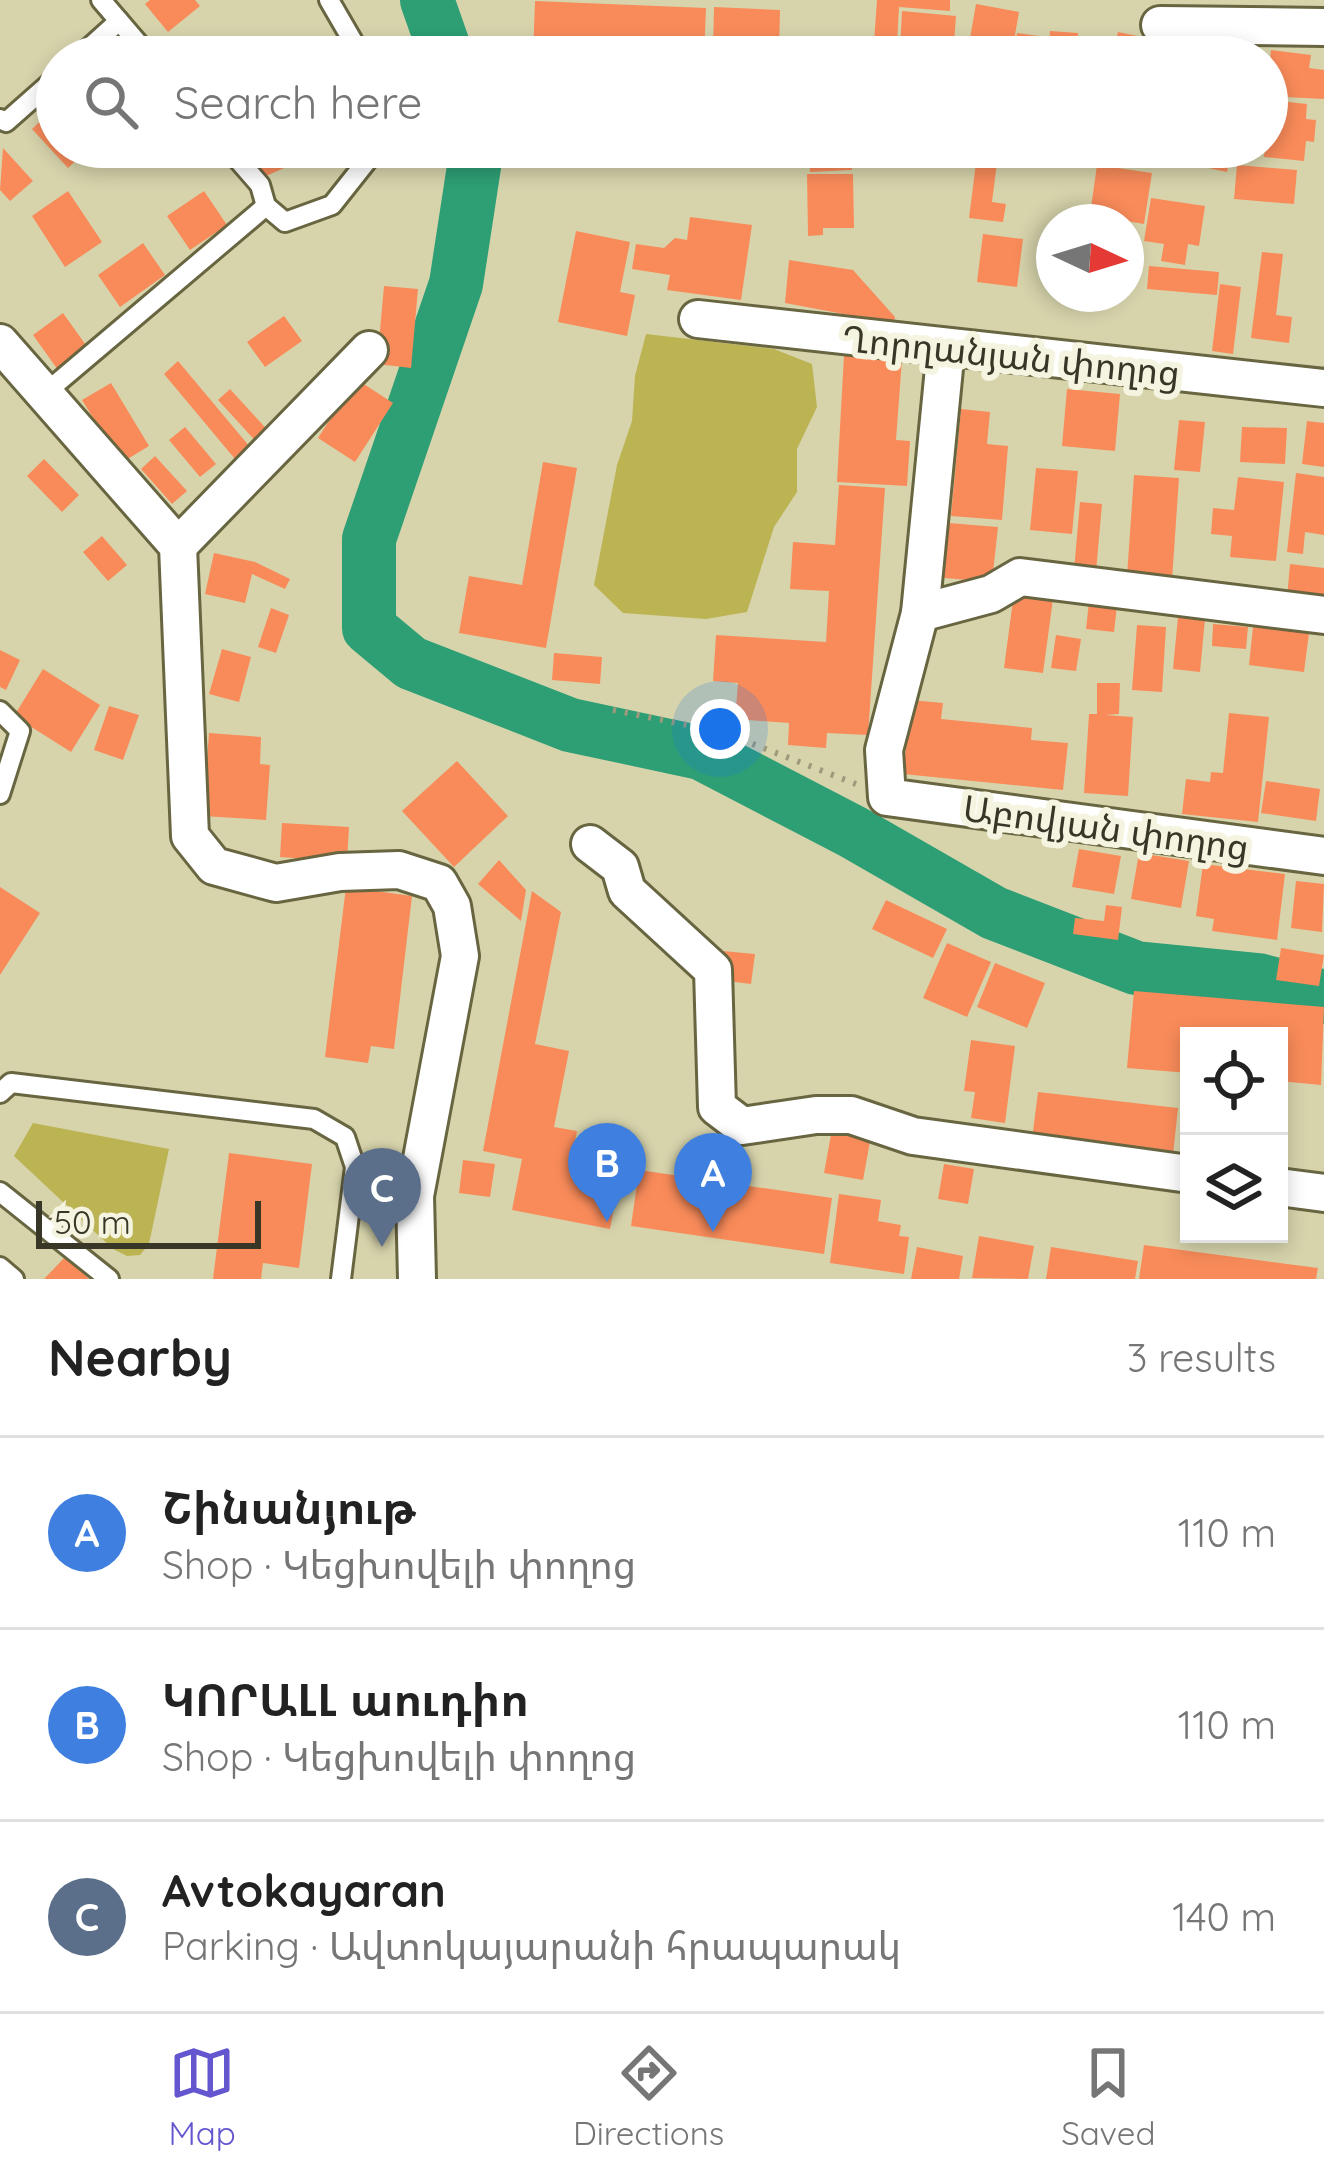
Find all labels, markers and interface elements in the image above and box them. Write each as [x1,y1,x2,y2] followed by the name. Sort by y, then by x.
[36,36,1288,168] search box
[78,69,144,135] icon: search
[174,74,422,130] text: Search here
[1036,204,1144,312] north arrow
[840,315,1182,395] street label: Ղորղանյան փողոց
[690,699,750,759] your location
[960,785,1252,869] street label: Աբովյան փողոց
[1180,1027,1288,1243] map controls
[1180,1027,1288,1135] button: locate
[568,1123,646,1222] pin: B
[674,1133,752,1232] pin: A
[1180,1135,1288,1243] button: layers
[343,1148,421,1247] pin: C
[36,1195,261,1248] scale bar
[54,1201,131,1242] text: 50 m
[48,1325,232,1389] text: Nearby
[1127,1333,1276,1382] text: 3 results
[162,1479,416,1535] text: Շինանյութ
[75,1508,99,1557] text: A
[1178,1508,1276,1557] text: 110 m
[162,1540,636,1589] text: Shop · Կեցխովելի փողոց
[162,1671,529,1727] text: ԿՈՐԱԼԼ աուդիո
[74,1700,100,1749] text: B
[1178,1700,1276,1749] text: 110 m
[162,1732,636,1781] text: Shop · Կեցխովելի փողոց
[162,1862,446,1918] text: Avtokayaran
[75,1892,99,1941] text: C
[1172,1892,1276,1941] text: 140 m
[162,1921,901,1970] text: Parking · Ավտոկայարանի հրապարակ
[169,2040,236,2153] tab: Map
[573,2040,724,2153] tab: Directions
[1061,2040,1155,2153] tab: Saved

